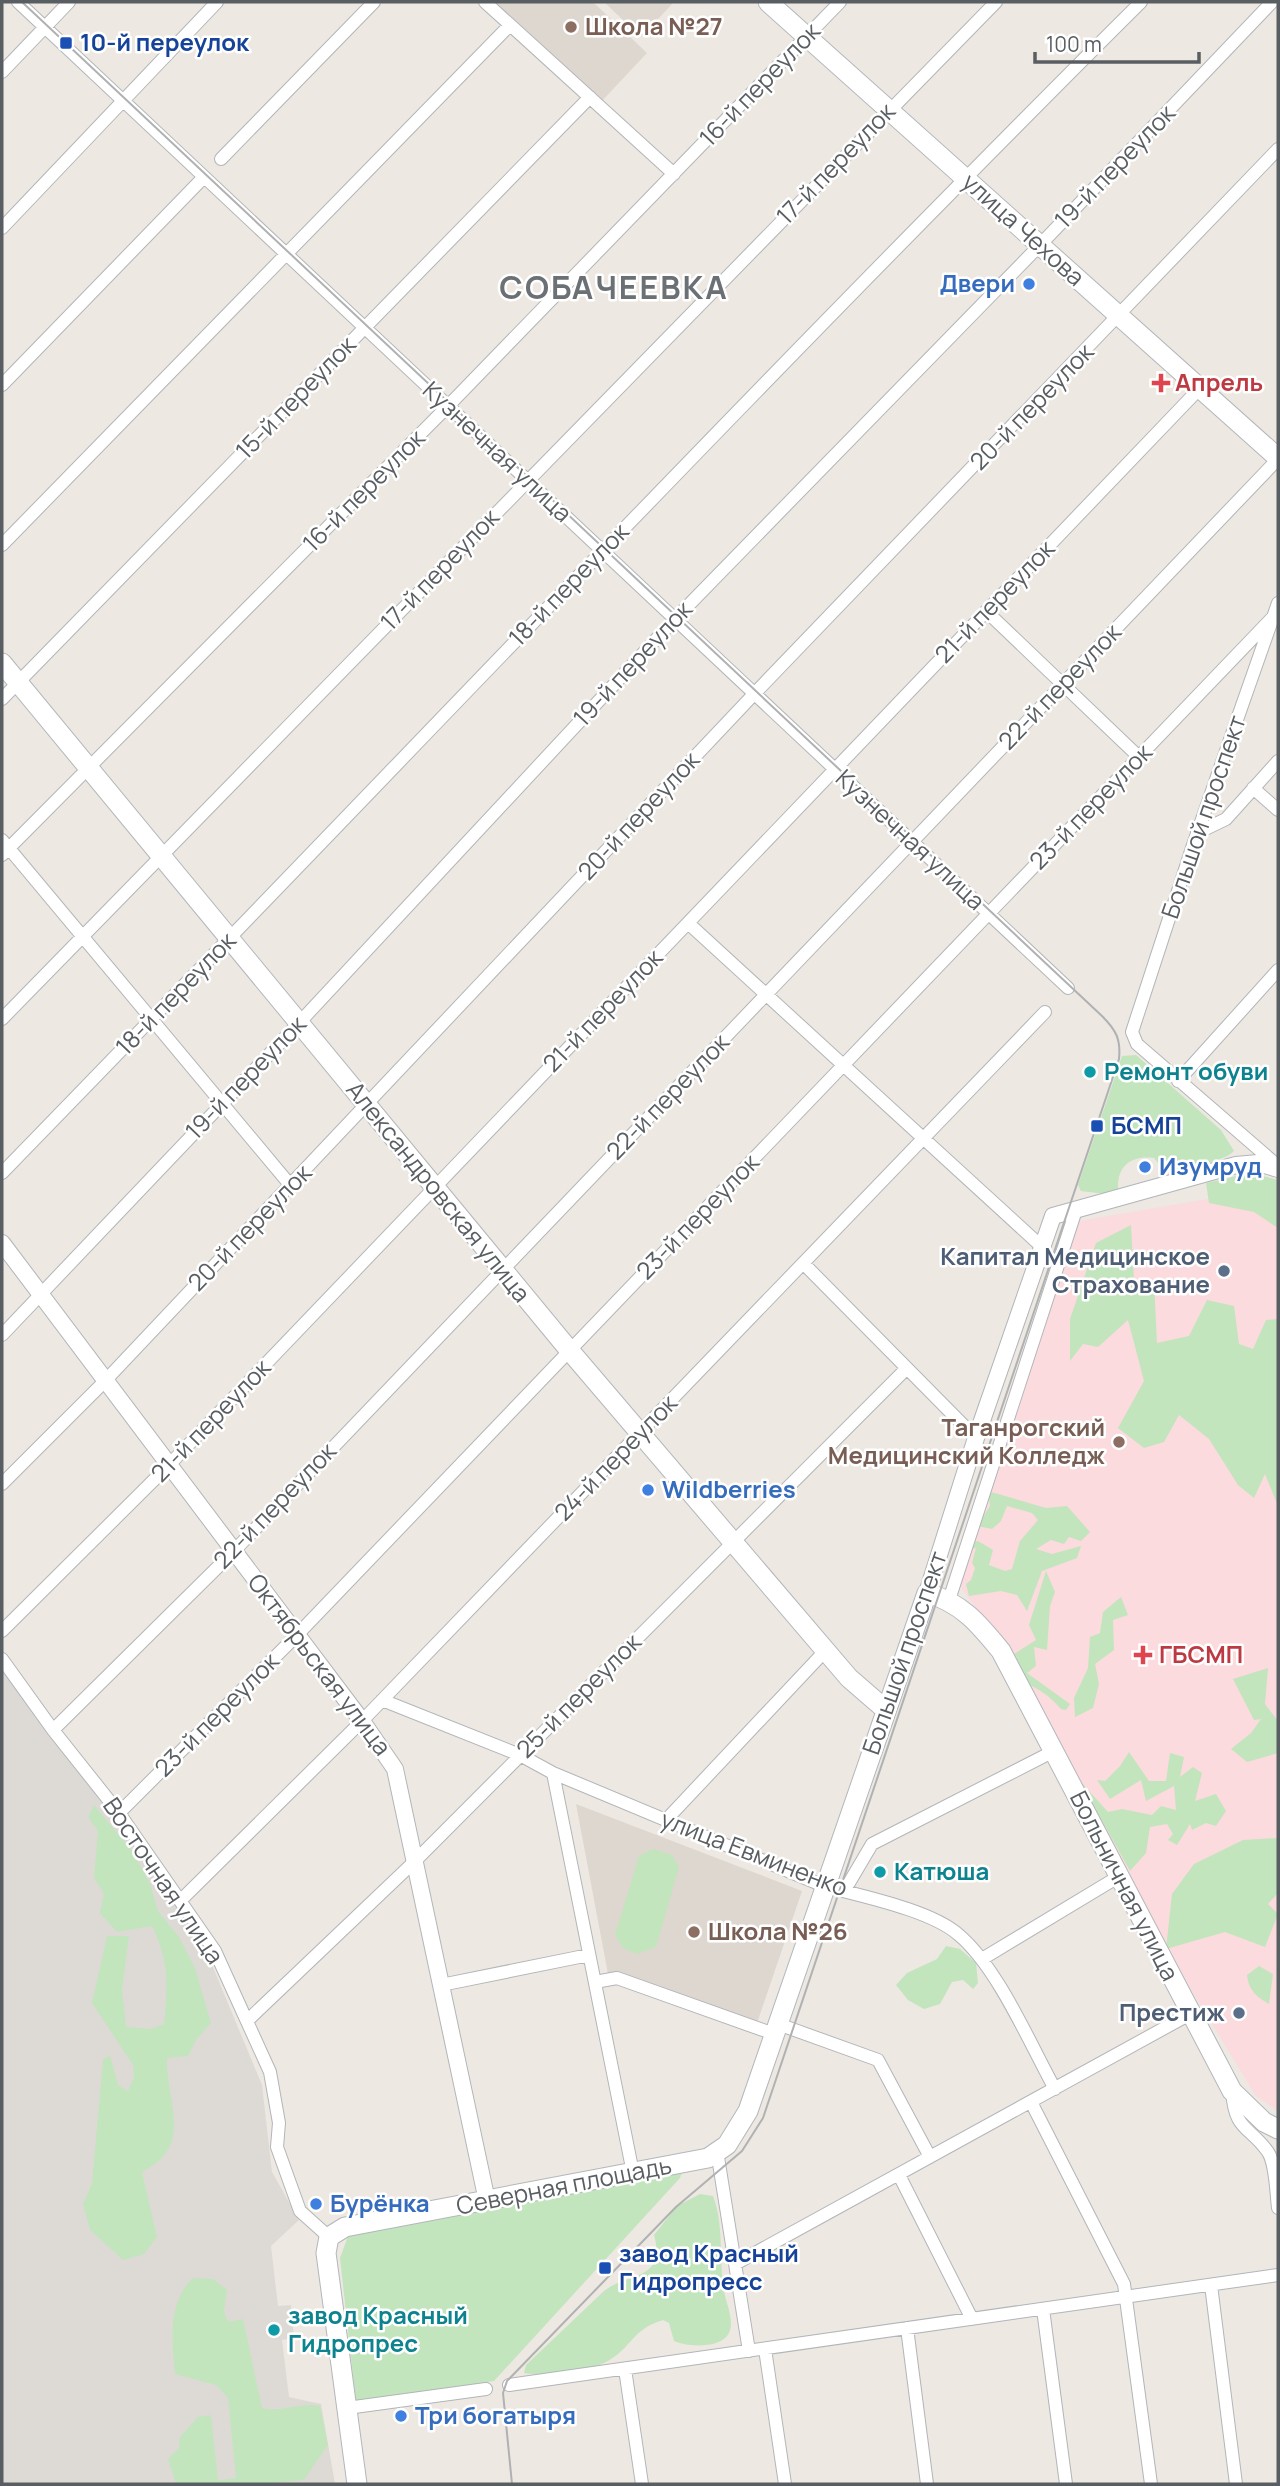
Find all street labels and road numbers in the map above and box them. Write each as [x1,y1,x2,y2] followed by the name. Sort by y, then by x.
[691,14,827,153] street label: 16-й переулок
[768,94,902,231] street label: 17-й переулок
[1046,96,1182,235] street label: 19-й переулок
[956,165,1092,293] street label: улица Чехова
[228,327,363,466] street label: 15-й переулок
[962,334,1101,477] street label: 20-й переулок
[416,373,580,529] street label: Кузнечная улица
[295,421,432,558] street label: 16-й переулок
[372,500,506,637] street label: 17-й переулок
[501,514,636,653] street label: 18-й переулок
[927,531,1062,670] street label: 21-й переулок
[565,592,699,733] street label: 19-й переулок
[990,615,1128,756] street label: 22-й переулок
[1152,710,1253,923] street label: Большой проспект
[1021,735,1159,876] street label: 23-й переулок
[570,743,707,886] street label: 20-й переулок
[829,761,993,917] street label: Кузнечная улица
[108,923,243,1062] street label: 18-й переулок
[535,940,670,1079] street label: 21-й переулок
[177,1007,313,1146] street label: 19-й переулок
[598,1025,736,1166] street label: 22-й переулок
[340,1074,539,1308] street label: Александровская улица
[628,1145,766,1286] street label: 23-й переулок
[180,1155,319,1298] street label: 20-й переулок
[143,1350,278,1489] street label: 21-й переулок
[546,1386,684,1527] street label: 24-й переулок
[205,1434,343,1575] street label: 22-й переулок
[853,1546,954,1759] street label: Большой проспект
[241,1566,399,1762] street label: Октябрьская улица
[508,1625,648,1765] street label: 25-й переулок
[147,1644,286,1783] street label: 23-й переулок
[1063,1785,1188,1986] street label: Больничная улица
[96,1790,232,1970] street label: Восточная улица
[656,1802,853,1903] street label: улица Евминенко
[453,2147,674,2222] street label: Северная площадь

